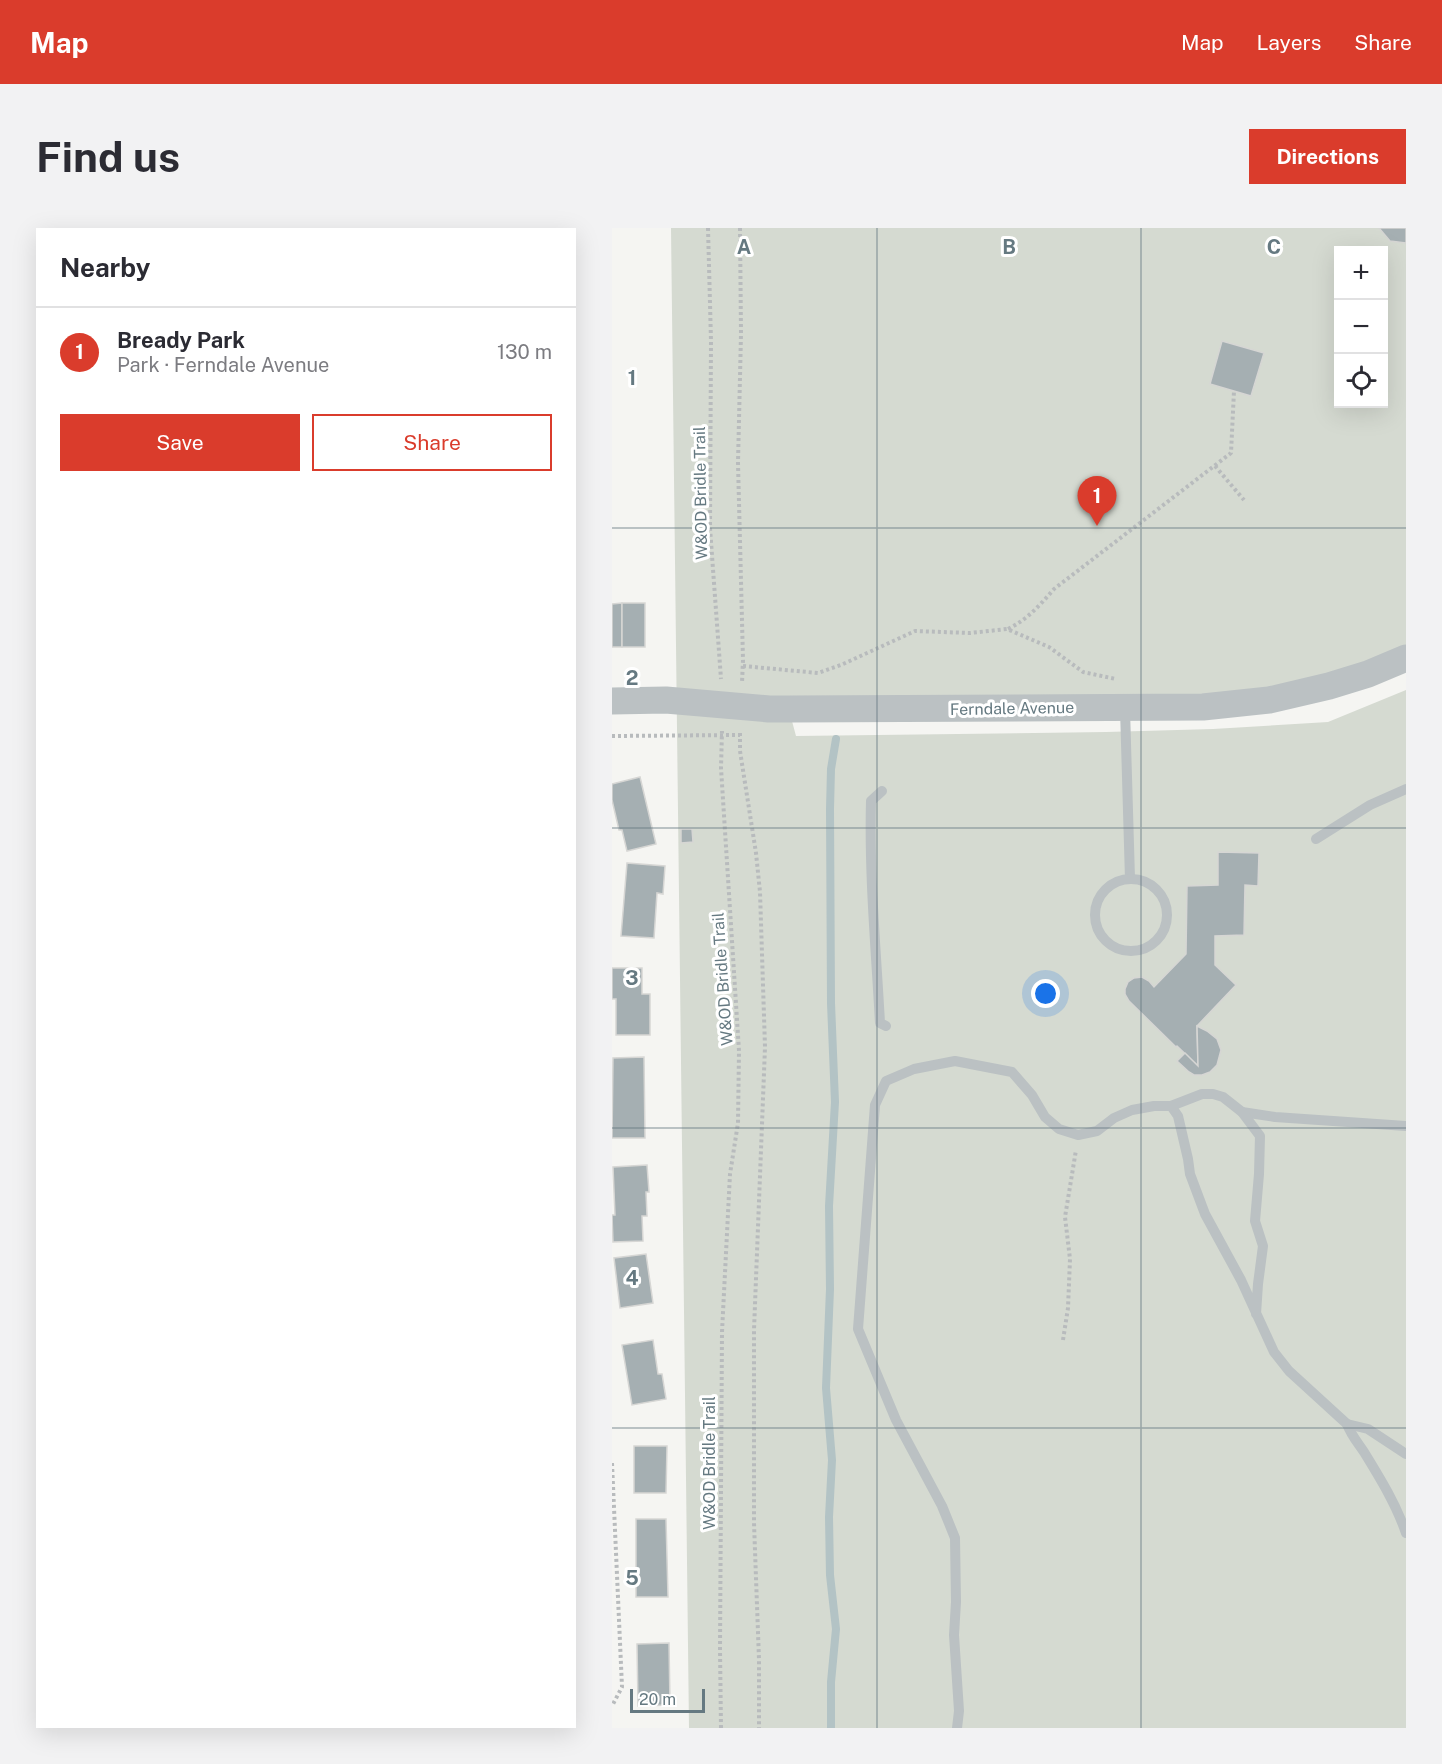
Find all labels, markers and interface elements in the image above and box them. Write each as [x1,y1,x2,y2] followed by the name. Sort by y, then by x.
[30,26,89,59] text: Map
[1181,30,1224,55] text: Map
[1257,30,1321,55] text: Layers
[1354,30,1412,55] text: Share
[1249,129,1406,184] button: Directions
[36,132,180,181] text: Find us
[737,235,751,259] text: A
[1002,235,1016,259] text: B
[1267,235,1281,259] text: C
[1334,246,1388,408] map controls
[1334,246,1388,300] button: +
[60,252,150,283] text: Nearby
[1334,300,1388,354] button: −
[117,327,245,353] text: Bready Park
[75,340,84,364] text: 1
[497,340,552,364] text: 130 m
[117,353,329,377] text: Park · Ferndale Avenue
[1334,354,1388,408] button: locate
[628,366,636,390] text: 1
[60,414,300,471] button: Save
[312,414,552,471] button: Share
[690,426,711,560] street label: W&OD Bridle Trail
[1078,476,1116,526] pin: 1
[626,666,638,690] text: 2
[950,698,1074,719] street label: Ferndale Avenue
[708,912,737,1046] street label: W&OD Bridle Trail
[625,966,639,990] text: 3
[1031,979,1060,1008] your location
[625,1266,639,1290] text: 4
[700,1396,719,1530] street label: W&OD Bridle Trail
[625,1566,639,1590] text: 5
[630,1686,705,1714] scale bar
[639,1690,676,1709] text: 20 m

